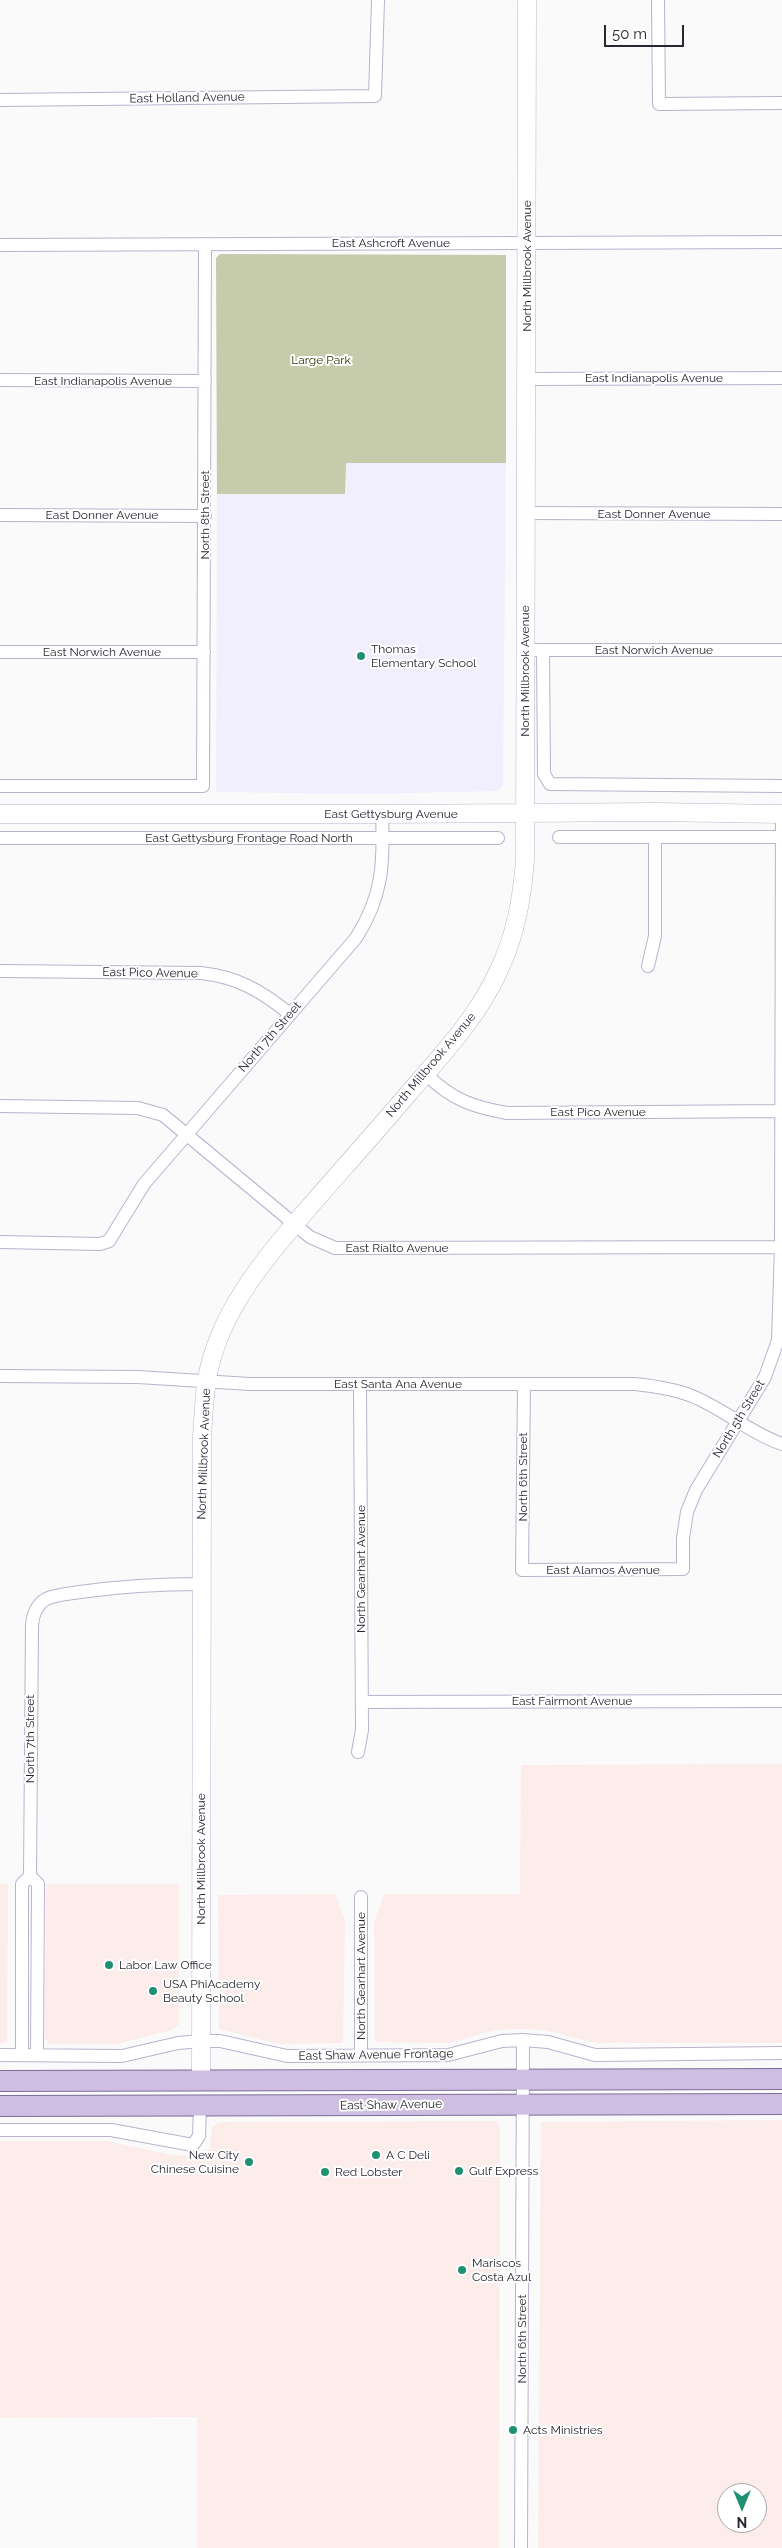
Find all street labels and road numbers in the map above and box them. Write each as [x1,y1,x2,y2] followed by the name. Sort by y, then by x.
[129,90,245,106] street label: East Holland Avenue
[520,200,534,332] street label: North Millbrook Avenue
[332,236,450,250] street label: East Ashcroft Avenue
[585,371,723,385] street label: East Indianapolis Avenue
[34,374,172,388] street label: East Indianapolis Avenue
[198,470,212,560] street label: North 8th Street
[598,507,710,521] street label: East Donner Avenue
[46,508,158,522] street label: East Donner Avenue
[518,605,532,737] street label: North Millbrook Avenue
[595,643,713,657] street label: East Norwich Avenue
[43,645,161,659] street label: East Norwich Avenue
[324,807,458,821] street label: East Gettysburg Avenue
[145,831,353,845] street label: East Gettysburg Frontage Road North
[102,965,198,981] street label: East Pico Avenue
[236,999,304,1075] street label: North 7th Street
[383,1010,479,1120] street label: North Millbrook Avenue
[550,1105,646,1119] street label: East Pico Avenue
[345,1241,449,1255] street label: East Rialto Avenue
[334,1377,462,1391] street label: East Santa Ana Avenue
[710,1377,768,1461] street label: North 5th Street
[195,1388,213,1520] street label: North Millbrook Avenue
[516,1432,530,1522] street label: North 6th Street
[354,1505,368,1633] street label: North Gearhart Avenue
[546,1563,660,1577] street label: East Alamos Avenue
[512,1694,632,1708] street label: East Fairmont Avenue
[23,1695,37,1783] street label: North 7th Street
[194,1793,208,1925] street label: North Millbrook Avenue
[354,1912,368,2040] street label: North Gearhart Avenue
[298,2046,454,2064] street label: East Shaw Avenue Frontage
[340,2097,442,2113] street label: East Shaw Avenue
[515,2294,529,2384] street label: North 6th Street

